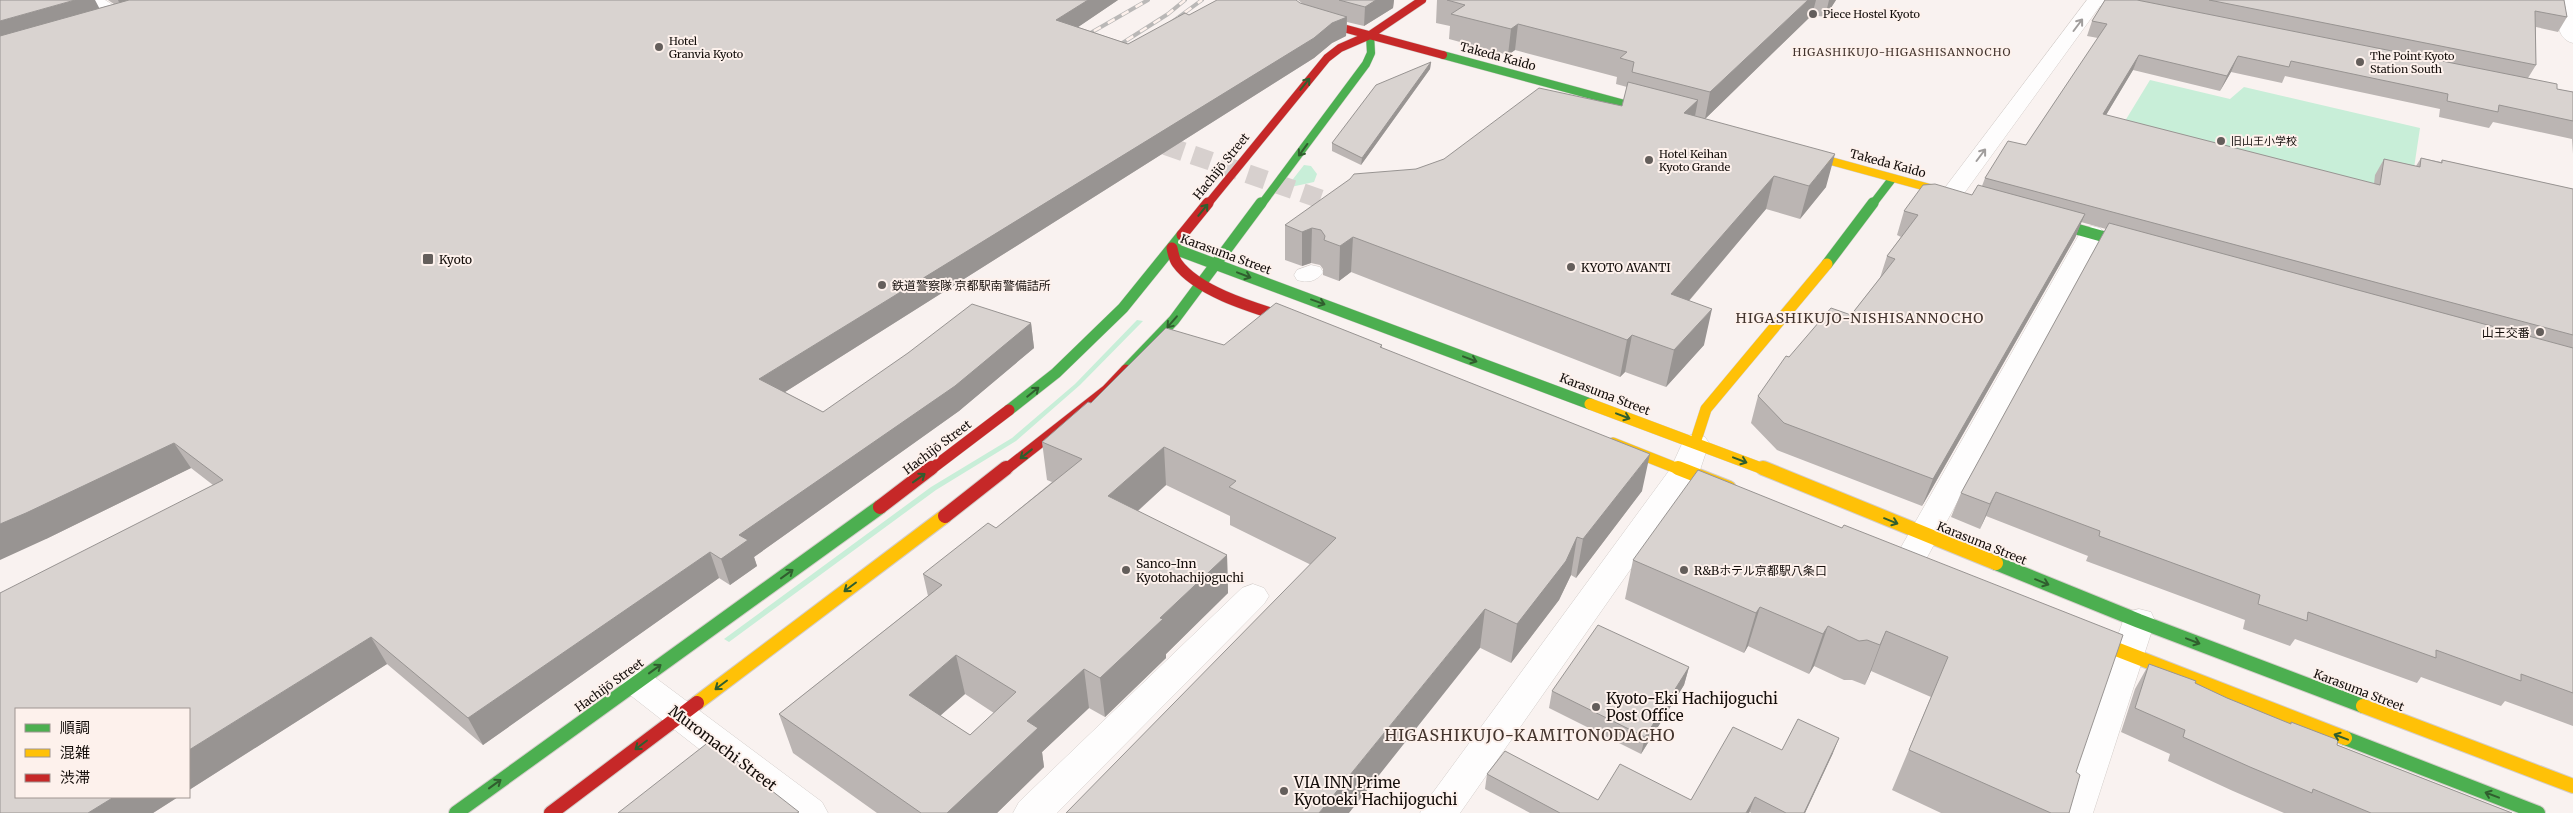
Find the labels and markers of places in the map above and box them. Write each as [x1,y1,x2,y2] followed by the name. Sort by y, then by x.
[1823,7,1921,21] place label: Piece Hostel Kyoto
[1807,8,1819,20] marker: Piece Hostel Kyoto
[669,34,744,61] place label: Hotel Granvia Kyoto
[653,41,665,53] marker: Hotel Granvia Kyoto
[2370,49,2455,76] place label: The Point Kyoto Station South
[2354,56,2366,68] marker: The Point Kyoto Station South
[2231,134,2297,148] place label: 旧山王小学校
[2215,135,2227,147] marker: 旧山王小学校
[1659,147,1730,174] place label: Hotel Keihan Kyoto Grande
[1643,154,1655,166] marker: Hotel Keihan Kyoto Grande
[421,252,435,266] marker: Kyoto
[439,252,472,267] place label: Kyoto
[1581,260,1671,275] place label: KYOTO AVANTI
[1565,261,1577,273] marker: KYOTO AVANTI
[892,278,1051,293] place label: 鉄道警察隊 京都駅南警備詰所
[876,279,888,291] marker: 鉄道警察隊 京都駅南警備詰所
[2482,325,2530,340] place label: 山王交番
[2534,326,2546,338] marker: 山王交番
[1136,556,1244,585] place label: Sanco-Inn Kyotohachijoguchi
[1694,563,1827,578] place label: R&Bホテル京都駅八条口
[1120,564,1132,576] marker: Sanco-Inn Kyotohachijoguchi
[1678,564,1690,576] marker: R&Bホテル京都駅八条口
[1606,689,1778,725] place label: Kyoto-Eki Hachijoguchi Post Office
[1590,701,1602,713] marker: Kyoto-Eki Hachijoguchi Post Office
[1293,773,1458,809] place label: VIA INN Prime Kyotoeki Hachijoguchi
[1278,785,1290,797] marker: VIA INN Prime Kyotoeki Hachijoguchi

